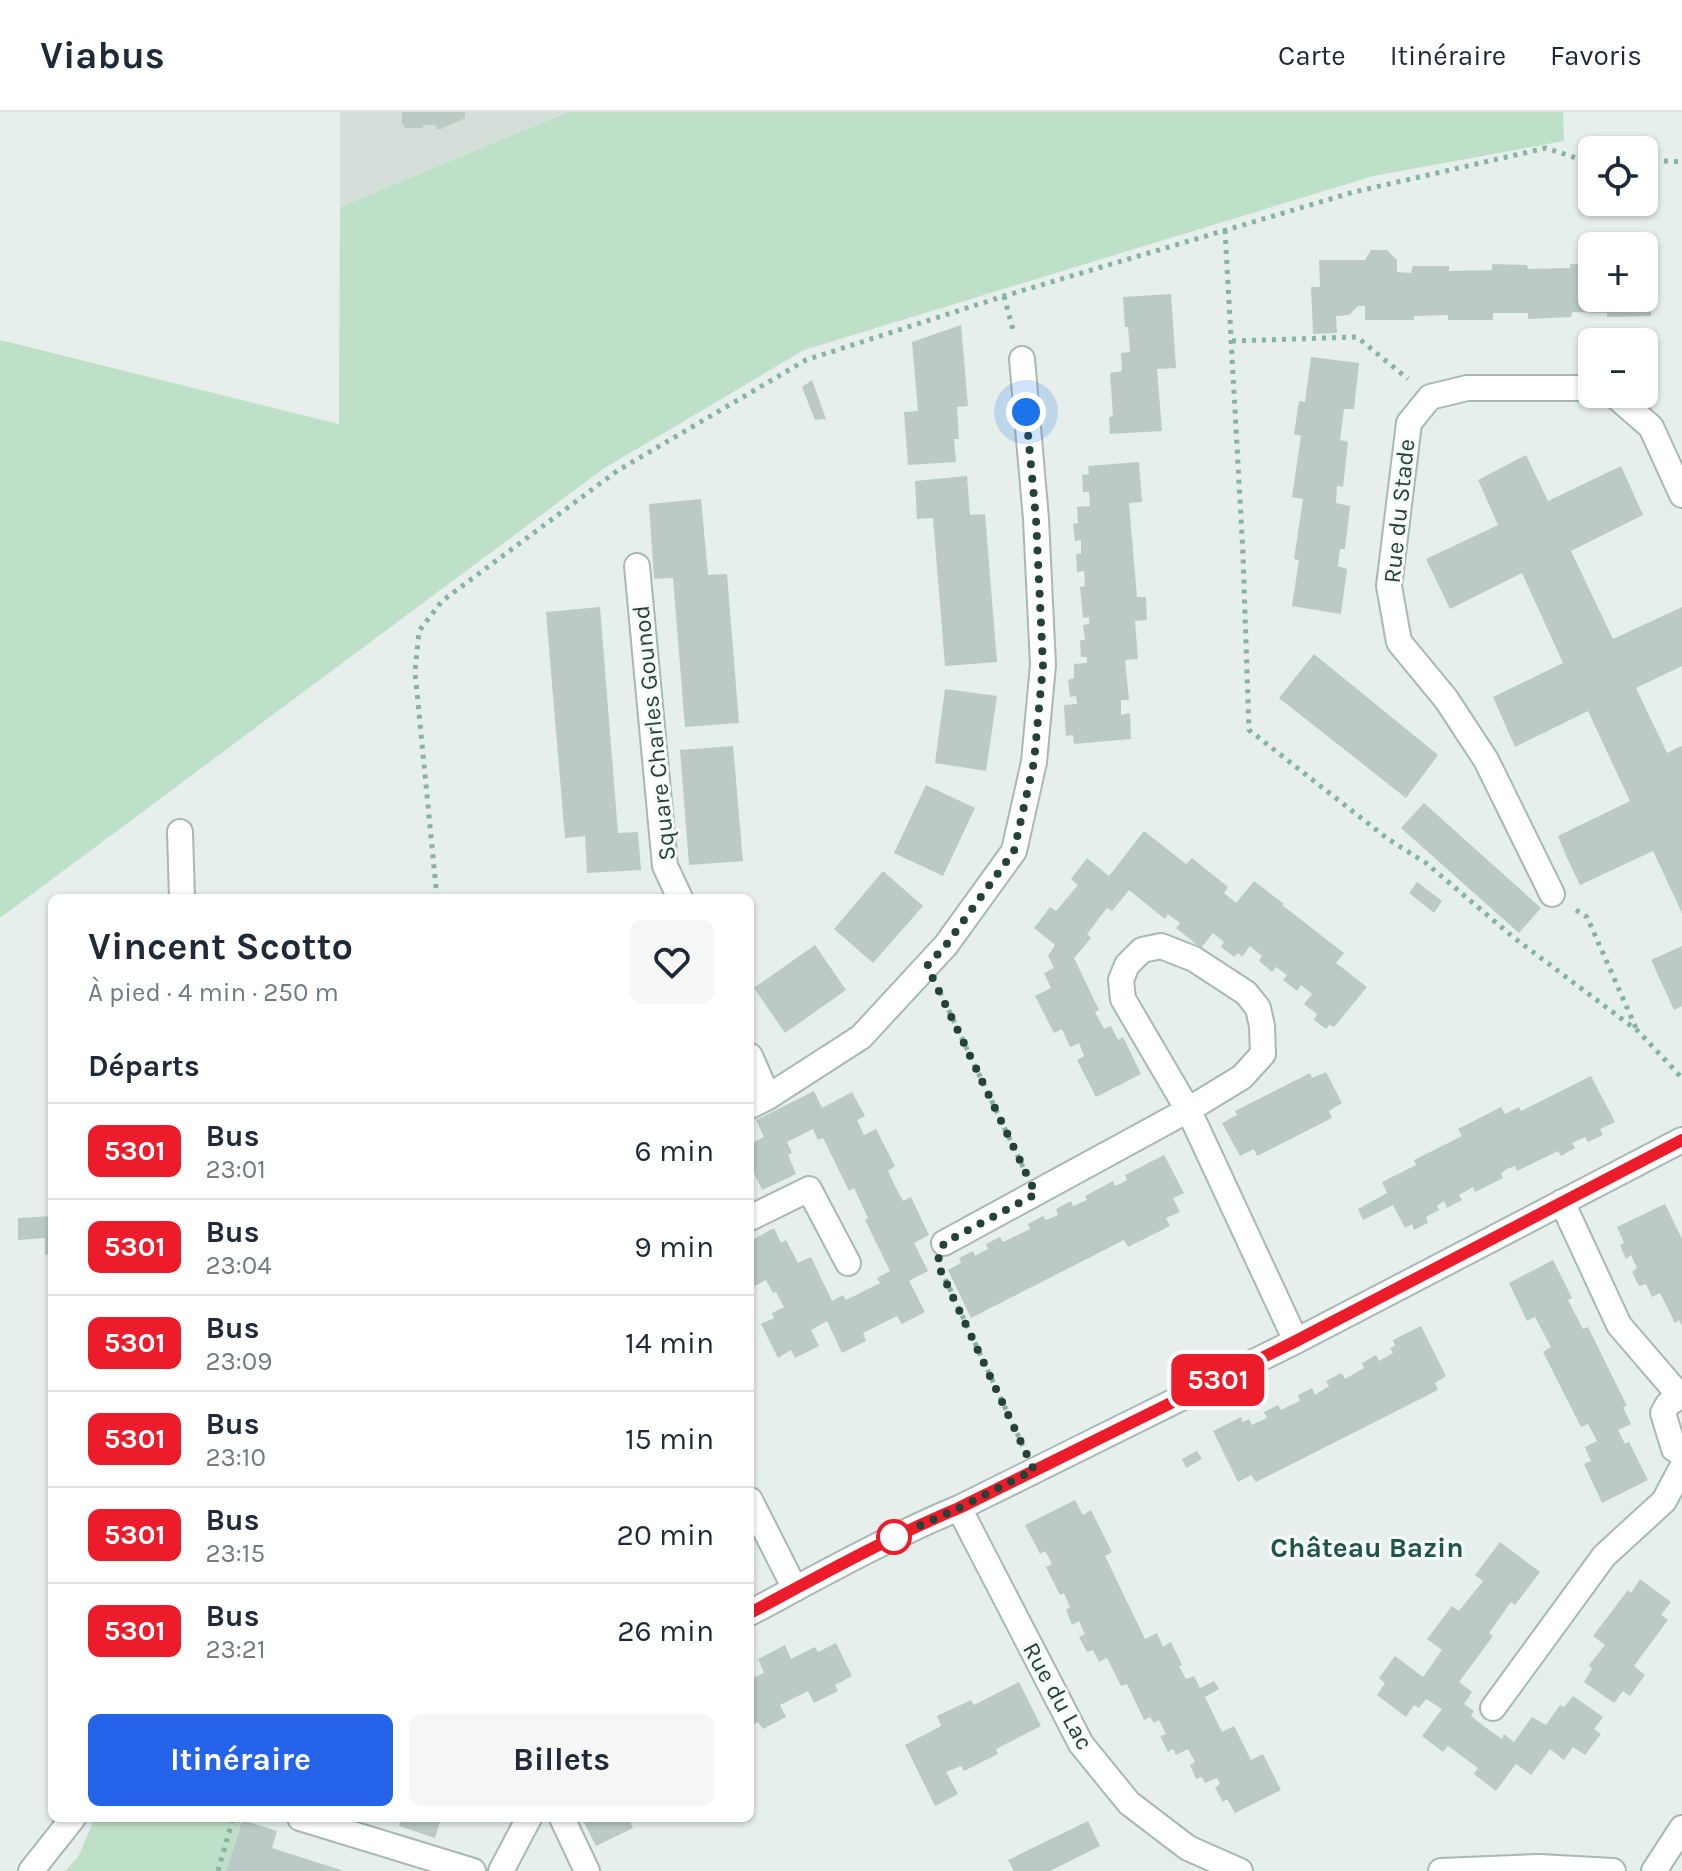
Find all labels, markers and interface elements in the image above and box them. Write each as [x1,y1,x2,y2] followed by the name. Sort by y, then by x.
[40,33,165,78] text: Viabus
[1278,39,1346,72] text: Carte
[1390,39,1506,72] text: Itinéraire
[1550,39,1642,72] text: Favoris
[1578,136,1658,408] map controls
[1578,136,1658,216] button: locate
[1578,232,1658,312] button: +
[1578,328,1658,408] button: −
[1006,392,1046,432] your location
[1377,437,1421,585] street label: Rue du Stade
[627,604,681,862] street label: Square Charles Gounod
[630,920,714,1004] button: heart
[88,924,353,969] text: Vincent Scotto
[88,977,339,1008] text: À pied · 4 min · 250 m
[88,1048,200,1084] text: Départs
[205,1118,259,1154] text: Bus
[635,1133,714,1169] text: 6 min
[104,1134,165,1167] text: 5301
[205,1154,266,1185] text: 23:01
[205,1214,259,1250] text: Bus
[634,1229,714,1265] text: 9 min
[104,1230,165,1263] text: 5301
[205,1250,272,1281] text: 23:04
[205,1310,259,1346] text: Bus
[625,1325,714,1361] text: 14 min
[104,1326,165,1359] text: 5301
[205,1346,272,1377] text: 23:09
[1162,1354,1274,1406] line badge: 5301
[1187,1363,1249,1396] text: 5301
[205,1406,259,1442] text: Bus
[625,1421,714,1457] text: 15 min
[104,1422,165,1455] text: 5301
[205,1442,266,1473] text: 23:10
[205,1502,259,1538] text: Bus
[617,1517,714,1553] text: 20 min
[104,1518,165,1551] text: 5301
[877,1520,911,1554] unlabelled marker
[1270,1531,1464,1564] district label: Château Bazin
[205,1538,265,1569] text: 23:15
[205,1598,259,1634] text: Bus
[617,1613,714,1649] text: 26 min
[104,1614,165,1647] text: 5301
[205,1634,265,1665] text: 23:21
[1017,1637,1099,1755] street label: Rue du Lac
[88,1714,393,1806] button: Itinéraire
[409,1714,714,1806] button: Billets

